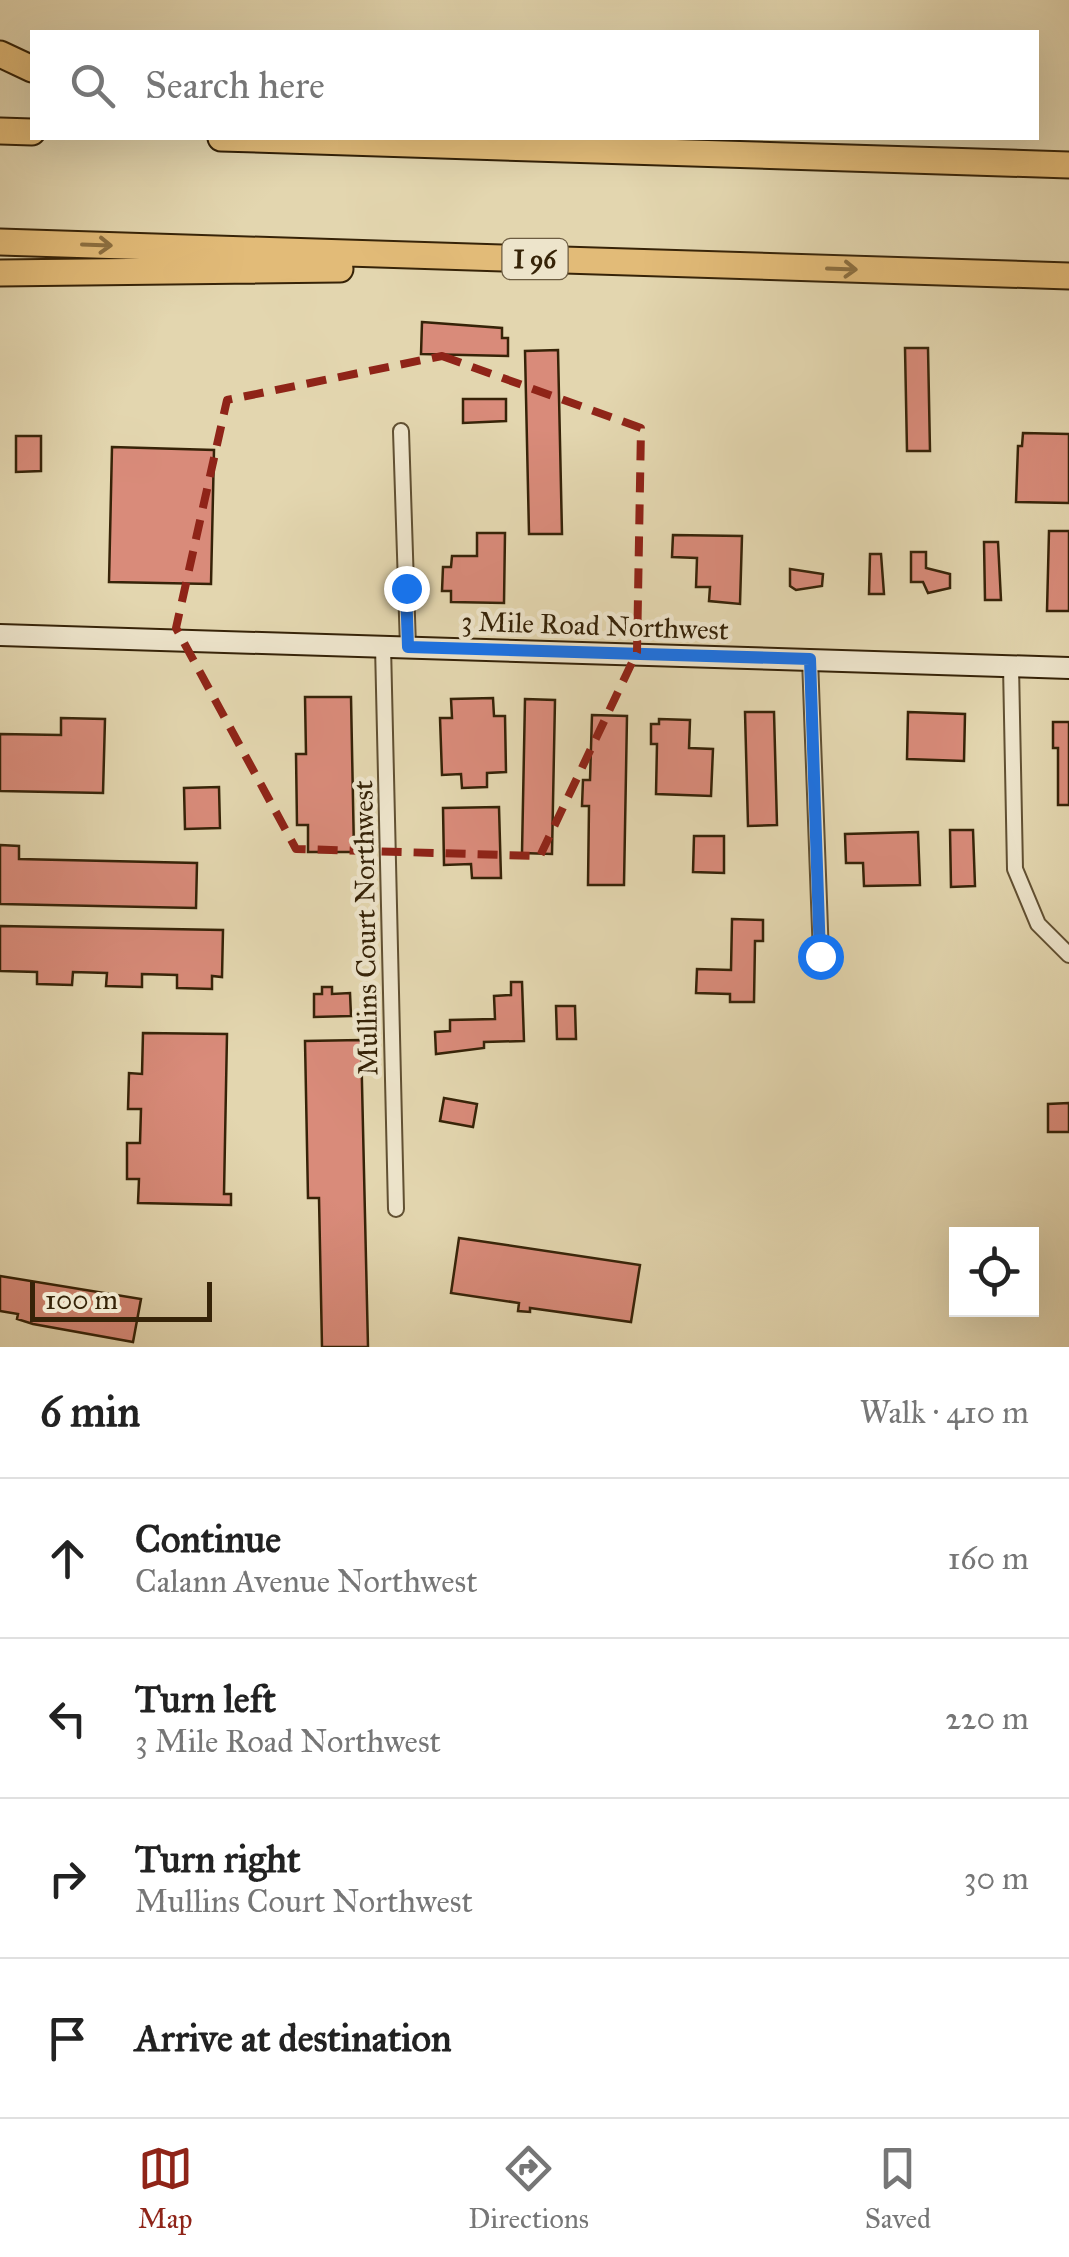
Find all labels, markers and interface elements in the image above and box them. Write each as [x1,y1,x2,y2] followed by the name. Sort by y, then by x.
[30,30,1039,140] search box
[65,58,120,113] icon: search
[145,62,325,108] text: Search here
[81,235,113,254] one-way arrow
[502,239,568,279] road number: I 96
[826,260,858,279] one-way arrow
[384,566,430,612] route end
[461,603,729,648] street label: 3 Mile Road Northwest
[345,780,386,1076] street label: Mullins Court Northwest
[798,934,844,980] route start
[949,1227,1039,1317] map controls
[949,1227,1039,1317] button: locate
[30,1277,212,1322] scale bar
[45,1282,118,1317] text: 100 m
[40,1386,140,1438] text: 6 min
[860,1393,1029,1432] text: Walk · 410 m
[135,1516,281,1562] text: Continue
[40,1531,95,1586] icon: ahead
[948,1539,1029,1578] text: 160 m
[135,1562,478,1601] text: Calann Avenue Northwest
[135,1676,276,1722] text: Turn left
[40,1691,95,1746] icon: left
[945,1699,1029,1738] text: 220 m
[135,1722,441,1761] text: 3 Mile Road Northwest
[135,1836,301,1882] text: Turn right
[40,1851,95,1906] icon: right
[964,1859,1029,1898] text: 30 m
[135,1882,473,1921] text: Mullins Court Northwest
[40,2011,95,2066] icon: arrive
[135,2015,452,2061] text: Arrive at destination
[138,2141,193,2236] tab: Map
[468,2141,589,2236] tab: Directions
[865,2141,931,2236] tab: Saved

